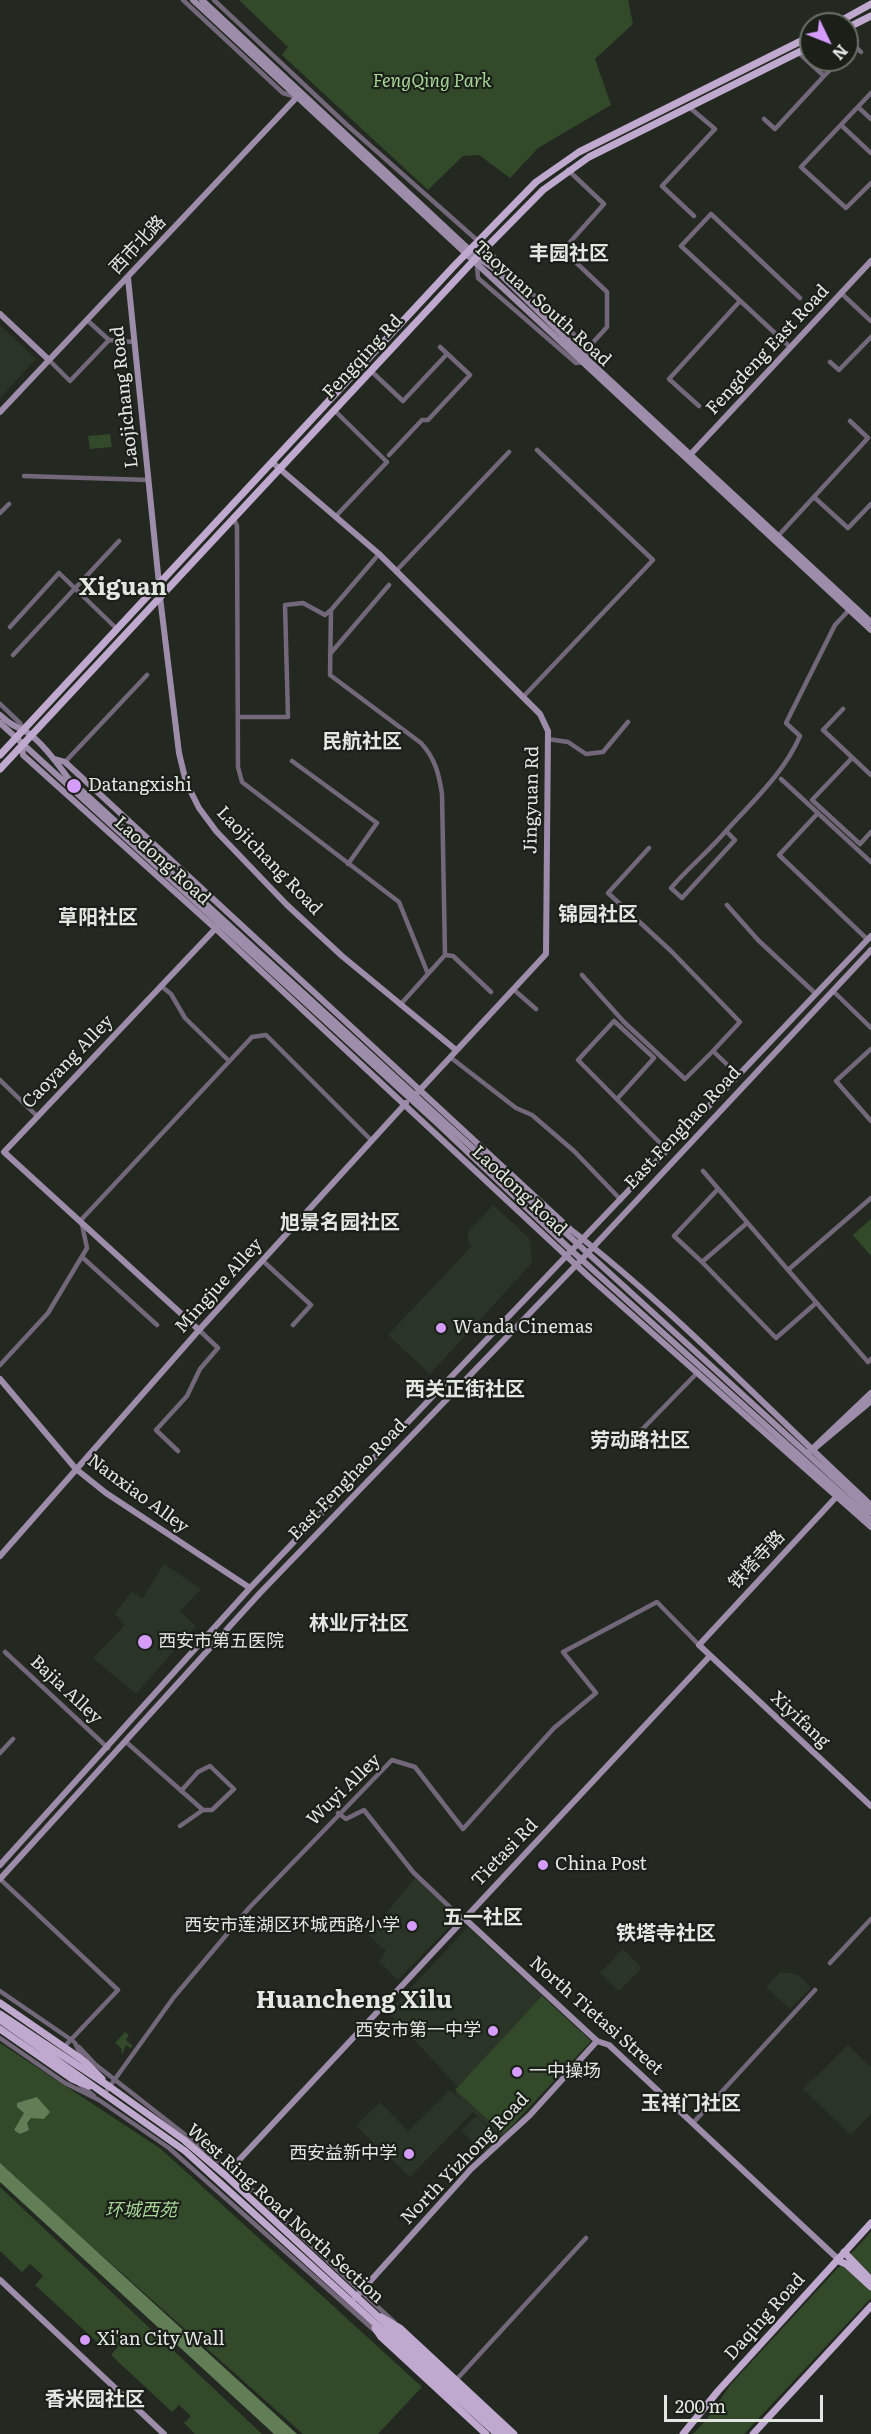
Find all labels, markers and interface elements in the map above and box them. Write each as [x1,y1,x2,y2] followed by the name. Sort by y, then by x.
[799,12,859,72] north arrow
[827,40,854,66] text: N
[372,71,492,93] park label: FengQing Park
[106,211,170,279] street label: 西市北路
[469,237,615,371] street label: Taoyuan South Road
[529,242,609,266] district label: 丰园社区
[702,280,834,420] street label: Fengdeng East Road
[319,311,407,403] street label: Fengqing Rd
[107,325,143,469] street label: Laojichang Road
[79,574,167,602] district label: Xiguan
[322,730,402,754] district label: 民航社区
[520,746,544,854] street label: Jingyuan Rd
[88,775,192,797] place label: Datangxishi
[65,777,83,795] marker: Datangxishi
[212,802,326,920] street label: Laojichang Road
[109,812,215,910] street label: Laodong Road
[558,903,638,927] district label: 锦园社区
[58,906,138,930] district label: 草阳社区
[18,1011,118,1113] street label: Caoyang Alley
[620,1062,746,1194] street label: East Fenghao Road
[467,1141,571,1241] street label: Laodong Road
[280,1211,400,1235] district label: 旭景名园社区
[171,1234,267,1338] street label: Mingjue Alley
[453,1317,593,1339] place label: Wanda Cinemas
[434,1321,448,1335] marker: Wanda Cinemas
[405,1378,525,1402] district label: 西关正街社区
[285,1415,411,1545] street label: East Fenghao Road
[590,1429,690,1453] district label: 劳动路社区
[83,1450,193,1538] street label: Nanxiao Alley
[725,1526,789,1594] street label: 铁塔寺路
[309,1612,409,1636] district label: 林业厅社区
[158,1631,284,1653] place label: 西安市第五医院
[136,1633,154,1651] marker: 西安市第五医院
[25,1651,107,1729] street label: Bajia Alley
[766,1687,834,1753] street label: Xiyifang
[303,1749,385,1831] street label: Wuyi Alley
[467,1815,543,1891] street label: Tietasi Rd
[555,1854,647,1876] place label: China Post
[536,1858,550,1872] marker: China Post
[443,1906,523,1930] district label: 五一社区
[184,1915,400,1937] place label: 西安市莲湖区环城西路小学
[405,1919,419,1933] marker: 西安市莲湖区环城西路小学
[616,1922,716,1946] district label: 铁塔寺社区
[525,1952,667,2080] street label: North Tietasi Street
[256,1987,452,2015] district label: Huancheng Xilu
[355,2020,481,2042] place label: 西安市第一中学
[486,2024,500,2038] marker: 西安市第一中学
[529,2061,601,2083] place label: 一中操场
[510,2065,524,2079] marker: 一中操场
[397,2089,533,2229] street label: North Yizhong Road
[641,2092,741,2116] district label: 玉祥门社区
[182,2120,388,2308] street label: West Ring Road North Section
[289,2143,397,2165] place label: 西安益新中学
[402,2147,416,2161] marker: 西安益新中学
[105,2200,177,2222] park label: 环城西苑
[720,2269,810,2365] street label: Daqing Road
[97,2329,225,2351] place label: Xi'an City Wall
[78,2333,92,2347] marker: Xi'an City Wall
[667,2383,826,2421] scale bar
[45,2388,145,2412] district label: 香米园社区
[675,2392,726,2419] text: 200 m

